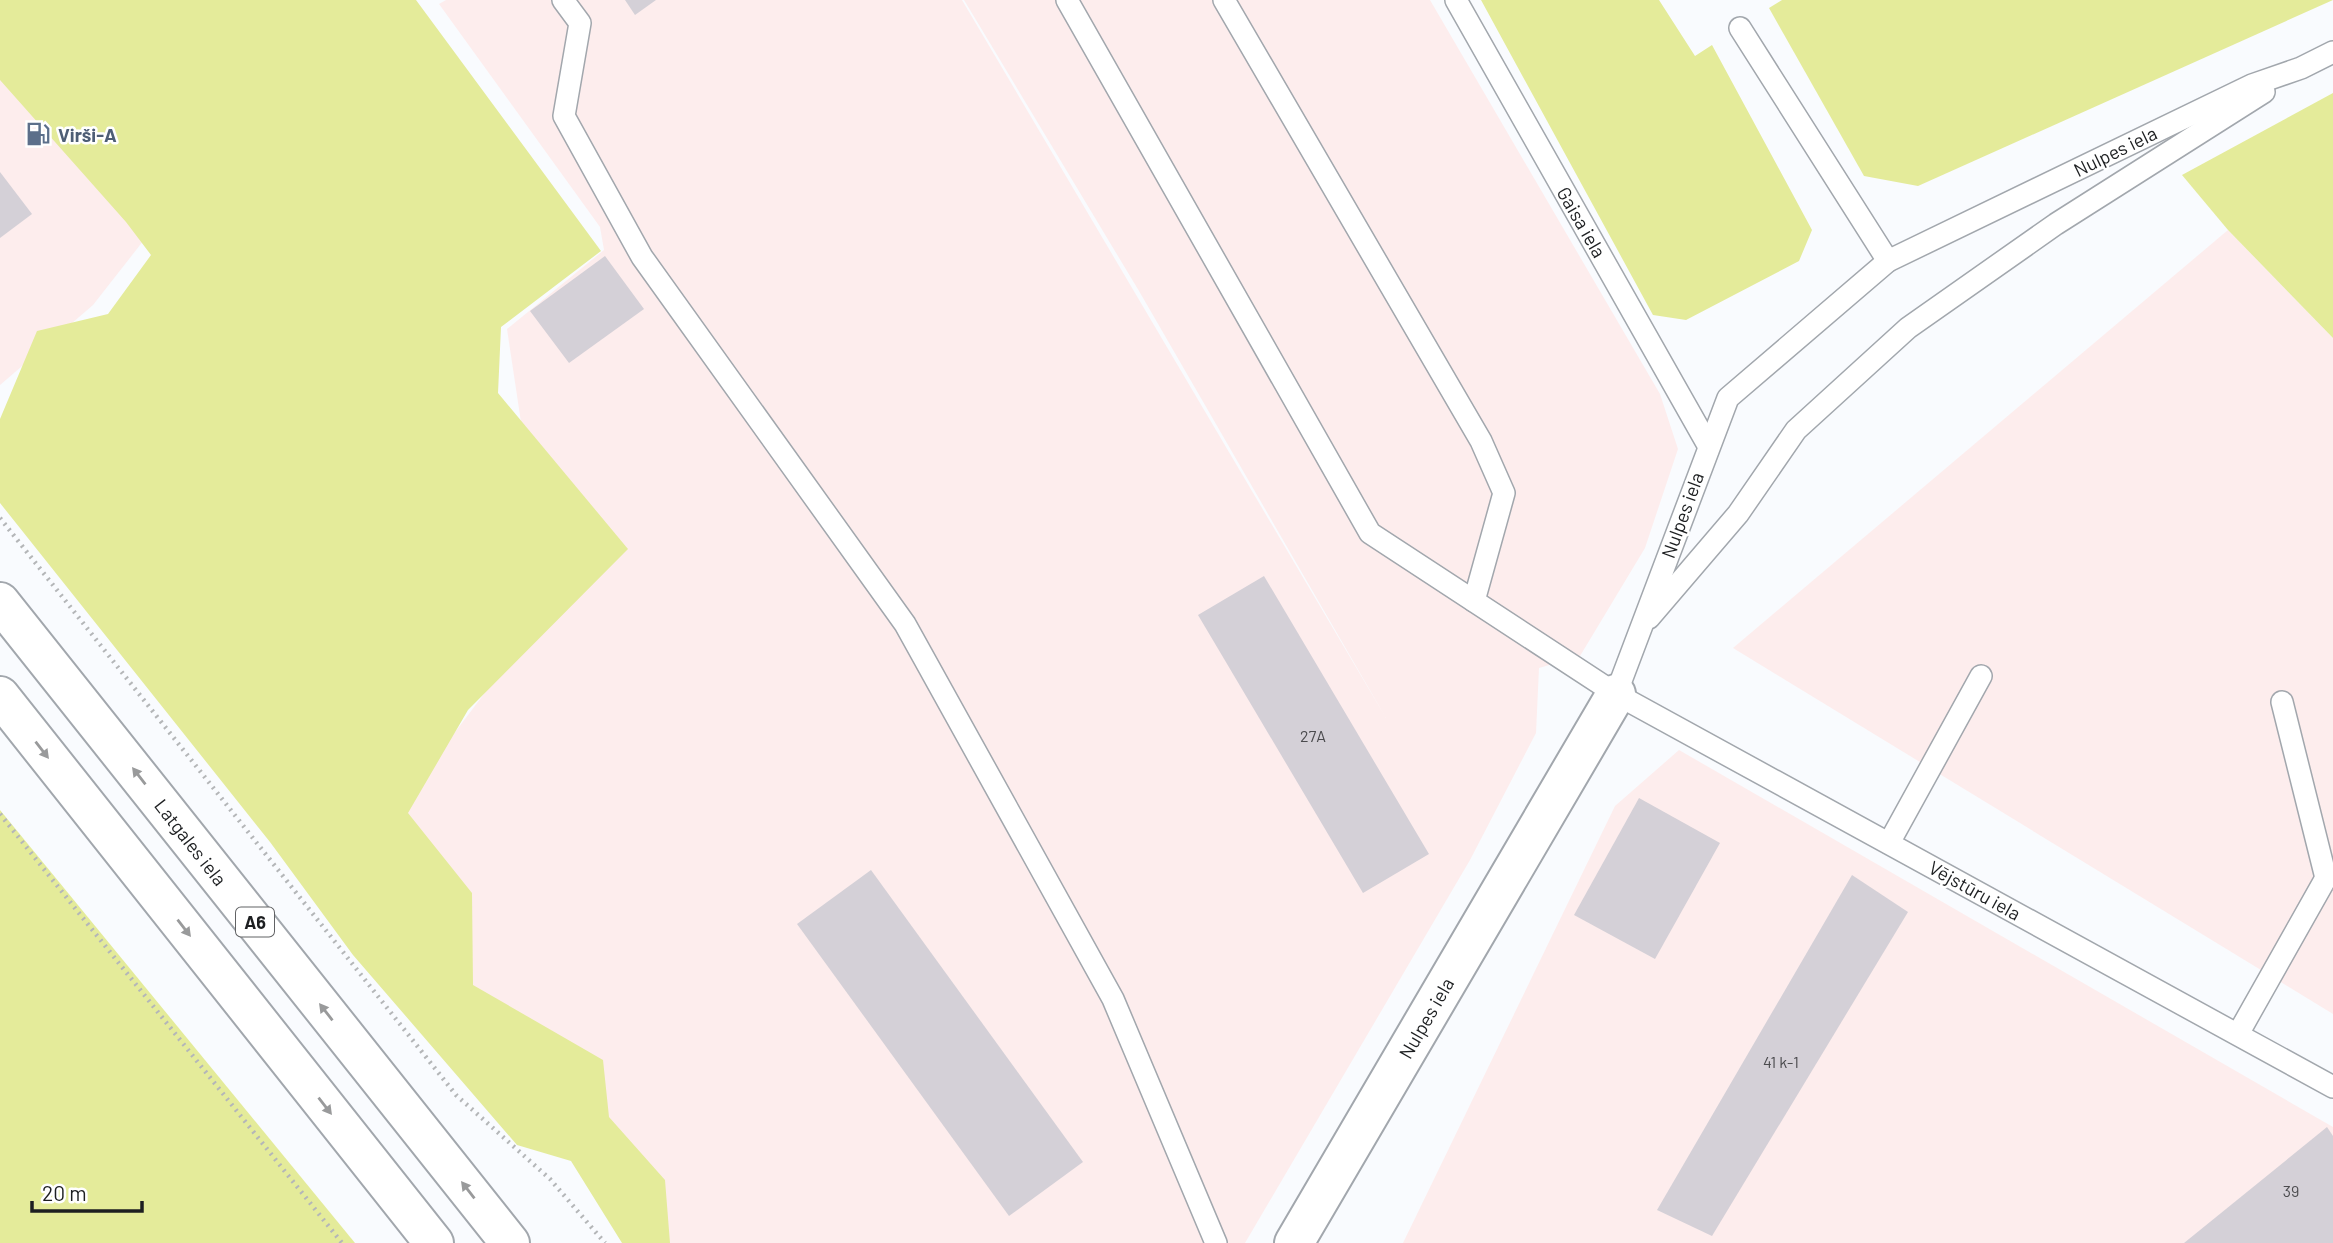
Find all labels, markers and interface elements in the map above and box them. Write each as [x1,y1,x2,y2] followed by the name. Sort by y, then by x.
[24,120,52,148] fuel station icon: Virši-A
[2070,121,2160,181] street label: Nulpes iela
[58,123,117,146] place label: Virši-A
[1553,183,1611,261] street label: Gaisa iela
[1656,469,1708,561] street label: Nulpes iela
[1300,726,1326,745] house number: 27A
[35,740,50,758] one-way arrow
[132,767,146,785] one-way arrow
[150,794,232,890] street label: Latgales iela
[1925,855,2025,925] street label: Vējstūru iela
[236,908,274,937] road number: A6
[176,919,191,937] one-way arrow
[1394,973,1458,1063] street label: Nulpes iela
[319,1003,334,1020] one-way arrow
[1763,1052,1799,1071] house number: 41 k-1
[318,1097,332,1115] one-way arrow
[32,1170,142,1214] scale bar
[42,1180,87,1205] text: 20 m
[460,1181,475,1199] one-way arrow
[2283,1181,2299,1200] house number: 39

